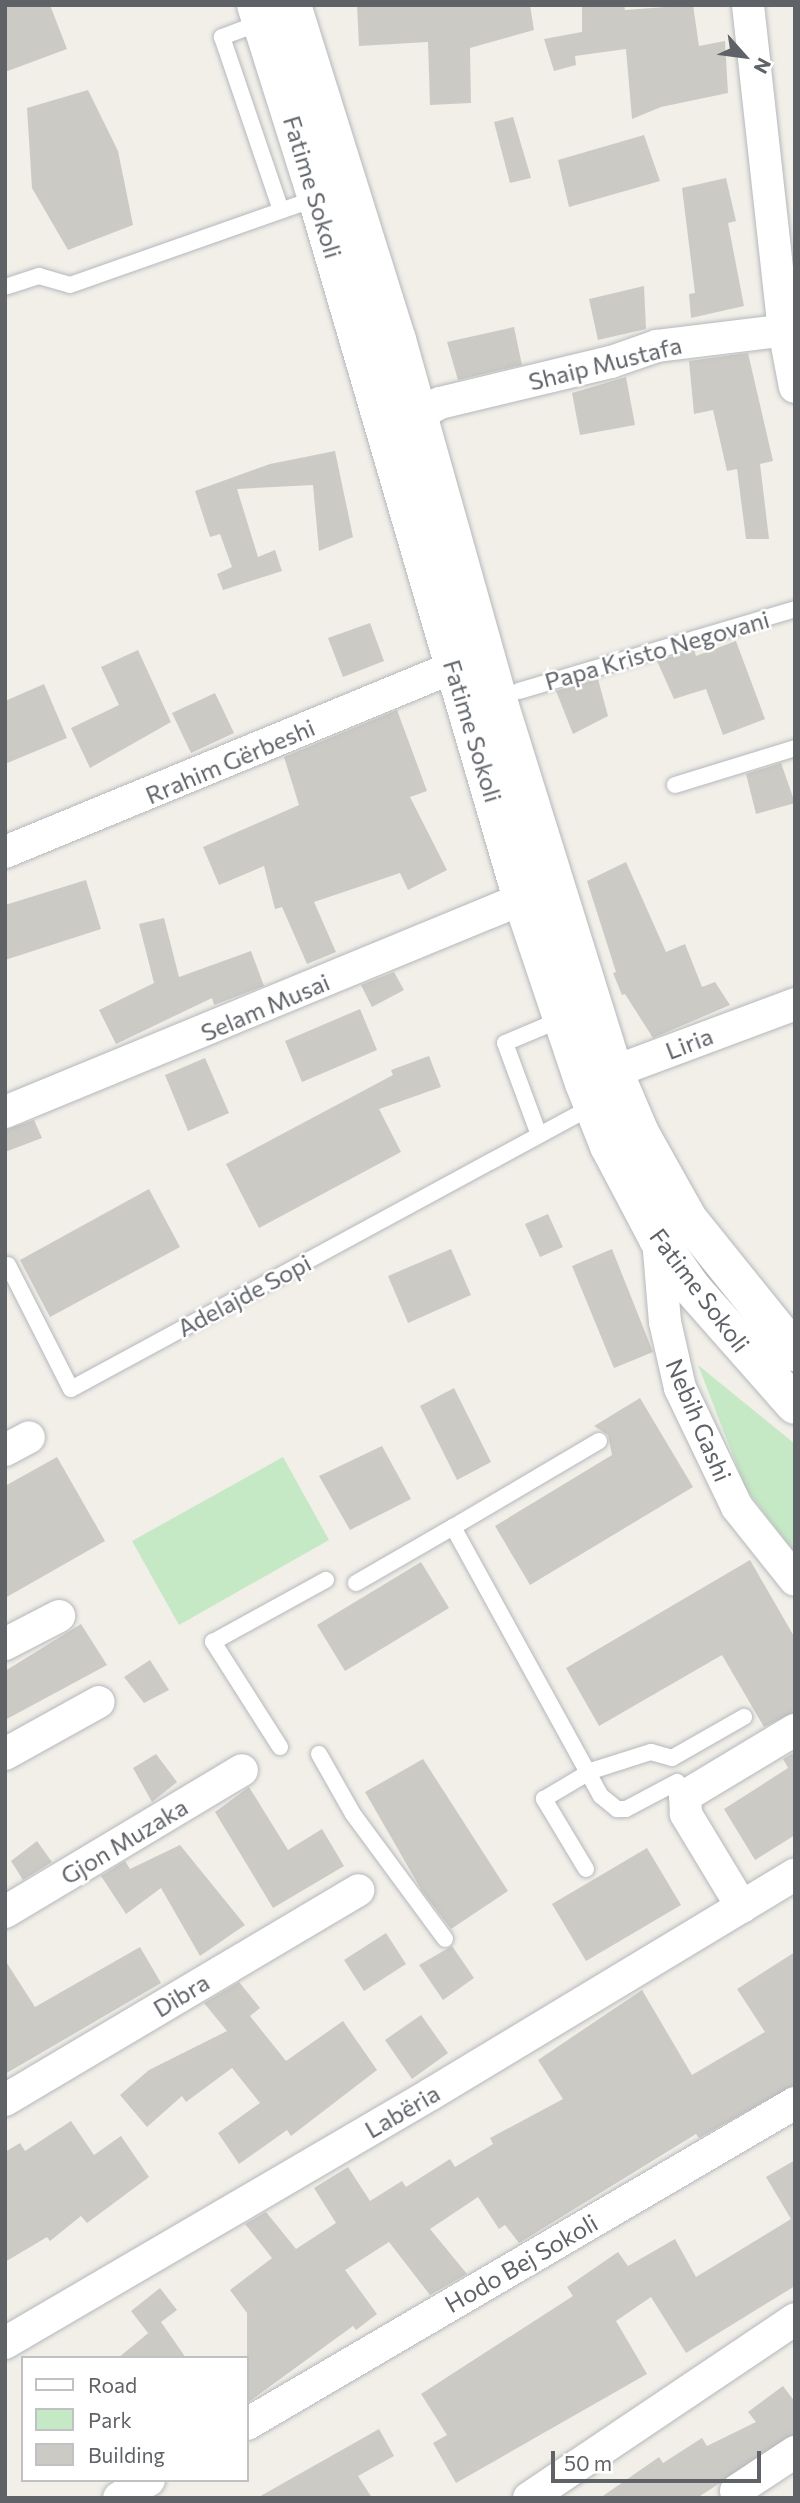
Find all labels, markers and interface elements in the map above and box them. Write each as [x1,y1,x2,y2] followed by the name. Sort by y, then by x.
[709,21,779,91] north arrow
[749,54,776,78] text: N
[278,112,348,262] street label: Fatime Sokoli
[525,330,685,396] street label: Shaip Mustafa
[541,604,773,696] street label: Papa Kristo Negovani
[438,656,508,806] street label: Fatime Sokoli
[141,712,319,810] street label: Rrahim Gërbeshi
[196,967,334,1047] street label: Selam Musai
[661,1021,717,1065] street label: Liria
[644,1222,756,1358] street label: Fatime Sokoli
[172,1248,316,1342] street label: Adelajde Sopi
[660,1354,738,1486] street label: Nebih Gashi
[55,1792,193,1890] street label: Gjon Muzaka
[148,1967,214,2023] street label: Dibra
[360,2078,444,2144] street label: Labëria
[440,2208,602,2318] street label: Hodo Bej Sokoli
[21,2356,248,2482] legend
[88,2372,137,2397] text: Road
[88,2407,132,2432] text: Park
[555,2436,765,2480] scale bar
[88,2442,165,2467] text: Building
[564,2450,612,2475] text: 50 m

